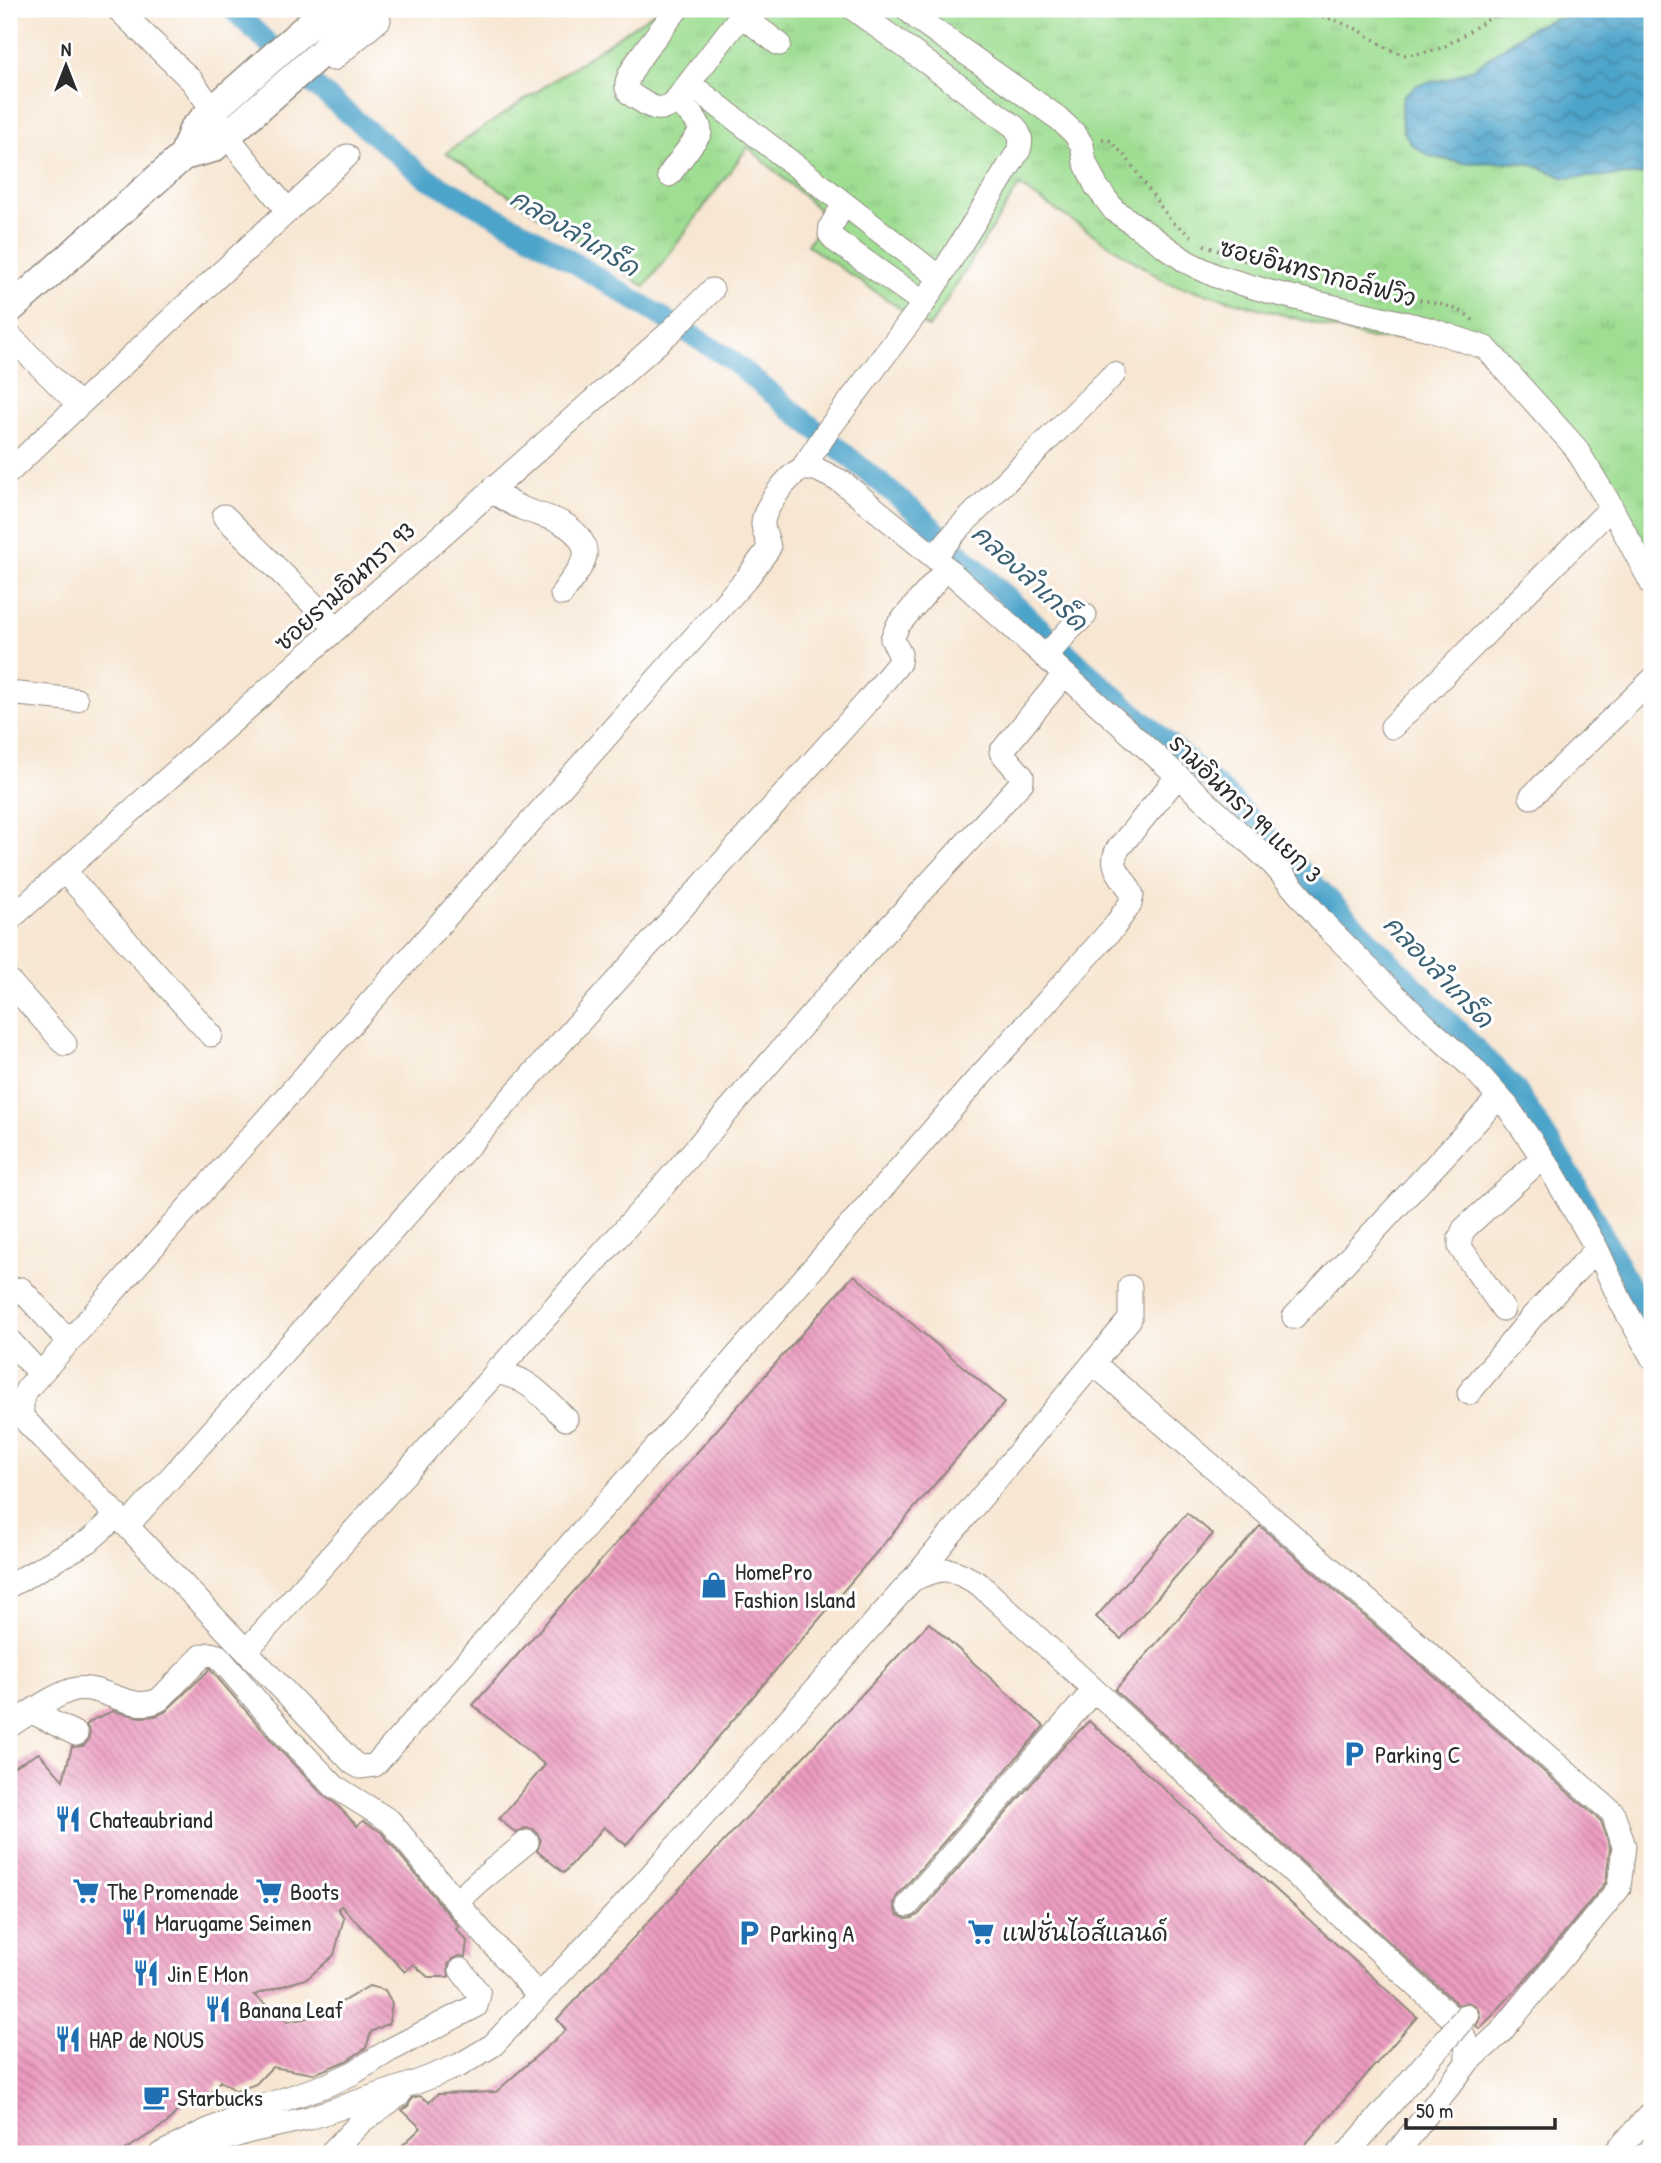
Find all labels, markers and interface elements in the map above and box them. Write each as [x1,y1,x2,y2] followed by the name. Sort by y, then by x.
[32,32,102,102] north arrow
[61,36,71,62] text: N
[504,180,647,285] water label: คลองลำเกร็ด
[1216,230,1420,314] street label: ซอยอินทรากอล์ฟวิว
[267,514,421,658] street label: ซอยรามอินทรา 93
[965,516,1096,639] water label: คลองลำเกร็ด
[1163,727,1329,889] street label: รามอินทรา 99 แยก 3
[1376,907,1502,1036] water label: คลองลำเกร็ด
[734,1555,855,1615] place label: HomePro Fashion Island
[699,1570,729,1600] shop icon: HomePro Fashion Island
[1375,1738,1461,1770] place label: Parking C
[1339,1739,1369,1769] parking icon: Parking C
[89,1803,213,1835] place label: Chateaubriand
[53,1804,83,1834] restaurant icon: Chateaubriand
[107,1875,239,1907] place label: The Promenade
[290,1875,339,1907] place label: Boots
[71,1876,101,1906] supermarket icon: The Promenade
[254,1876,284,1906] supermarket icon: Boots
[155,1906,312,1938] place label: Marugame Seimen
[119,1907,149,1937] restaurant icon: Marugame Seimen
[1002,1912,1168,1948] place label: แฟชั่นไอส์แลนด์
[770,1917,855,1949] place label: Parking A
[966,1917,996,1947] supermarket icon: แฟชั่นไอส์แลนด์
[734,1918,764,1948] parking icon: Parking A
[167,1957,249,1989] place label: Jin E Mon
[131,1958,161,1988] restaurant icon: Jin E Mon
[239,1993,343,2025] place label: Banana Leaf
[203,1994,233,2024] restaurant icon: Banana Leaf
[89,2023,204,2055] place label: HAP de NOUS
[53,2024,83,2054] restaurant icon: HAP de NOUS
[177,2081,263,2113] place label: Starbucks
[141,2082,171,2112] cafe icon: Starbucks
[1406,2086,1554,2130] scale bar
[1416,2096,1453,2125] text: 50 m

